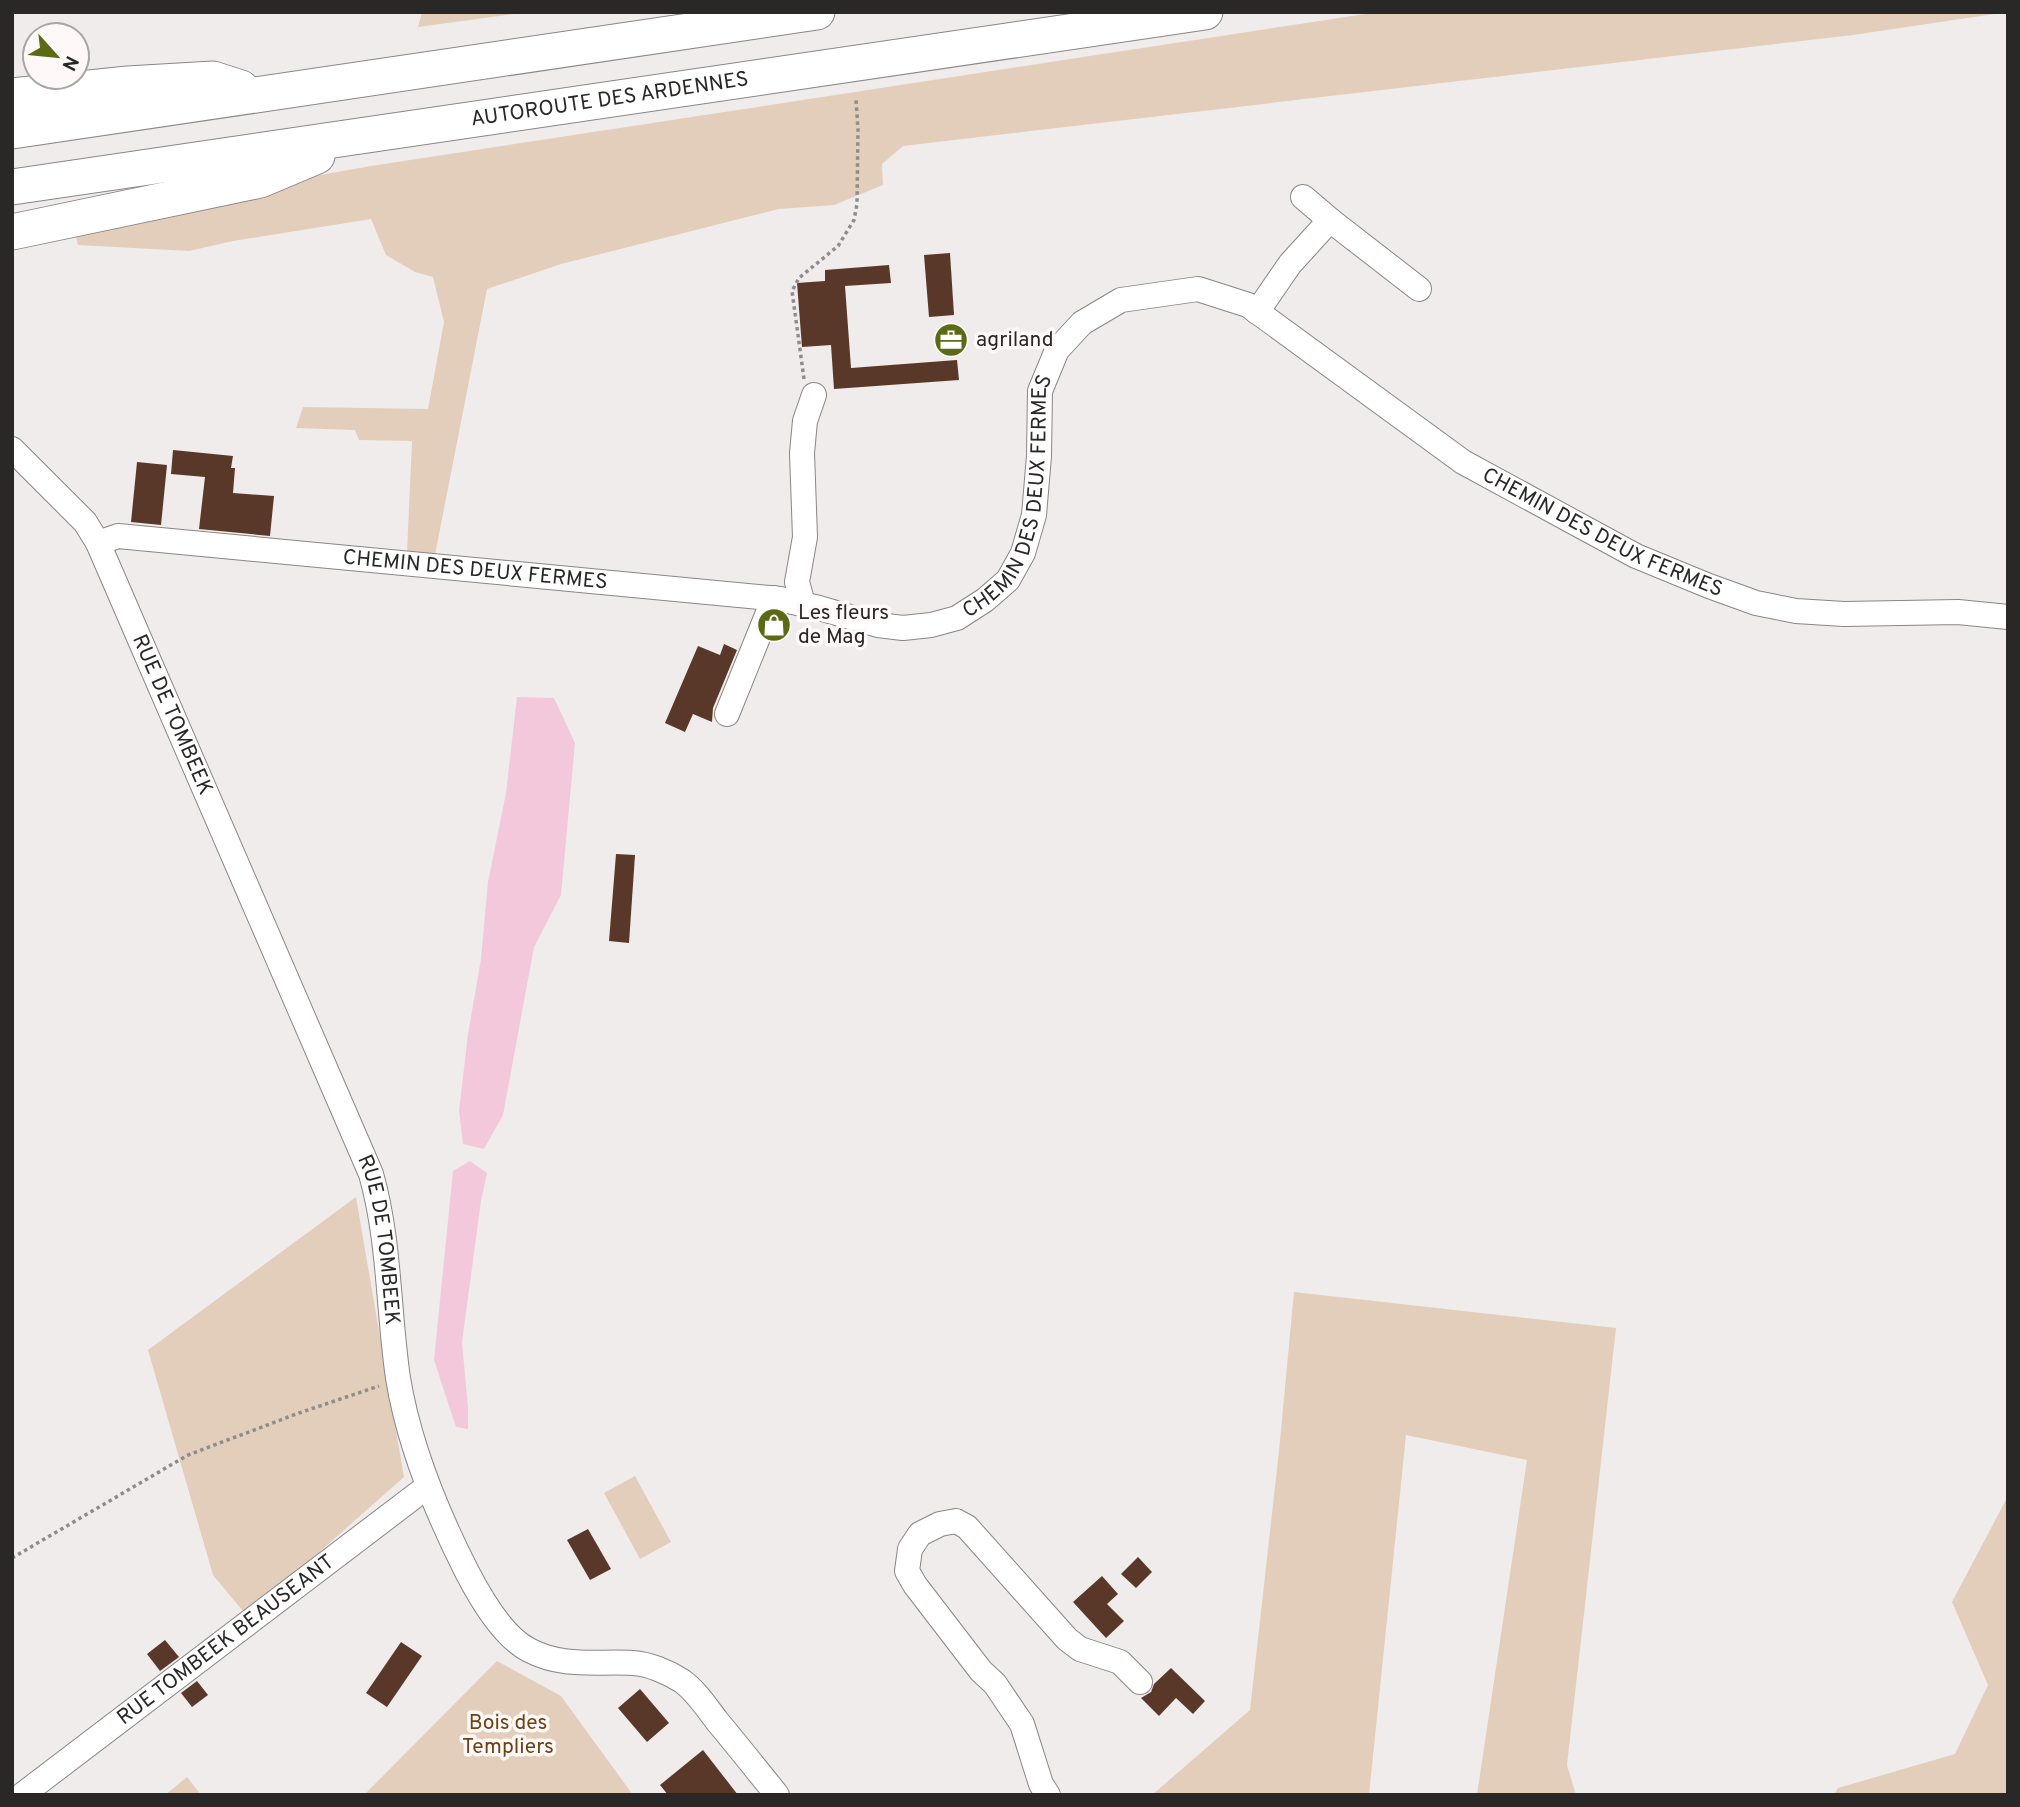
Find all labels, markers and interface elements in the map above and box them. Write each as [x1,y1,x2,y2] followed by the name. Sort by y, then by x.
[21,21,91,91] north arrow
[56,51,83,74] text: N
[469,66,750,133] street label: AUTOROUTE DES ARDENNES
[932,321,970,359] office icon: agriland
[976,327,1054,354] place label: agriland
[957,370,1059,624] street label: CHEMIN DES DEUX FERMES
[1477,462,1727,603] street label: CHEMIN DES DEUX FERMES
[342,544,609,596] street label: CHEMIN DES DEUX FERMES
[798,600,889,651] place label: Les fleurs de Mag
[755,606,793,644] shop icon: Les fleurs de Mag
[126,630,219,799] street label: RUE DE TOMBEEK
[351,1151,406,1326] street label: RUE DE TOMBEEK
[112,1549,340,1731] street label: RUE TOMBEEK BEAUSEANT
[462,1710,554,1761] park label: Bois des Templiers

